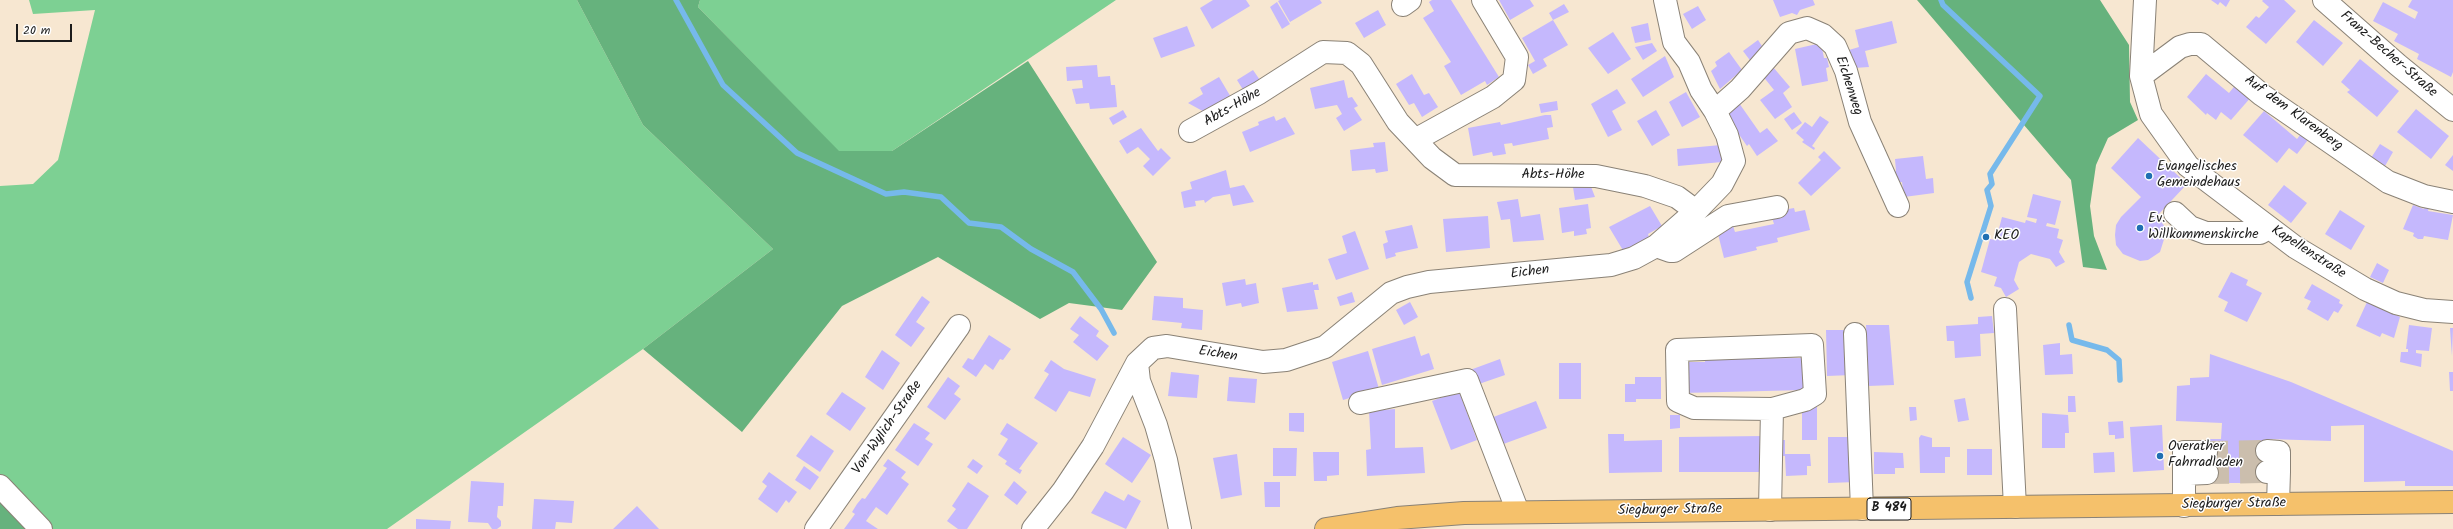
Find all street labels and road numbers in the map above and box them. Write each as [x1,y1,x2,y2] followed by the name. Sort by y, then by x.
[2336,8,2440,102] street label: Franz-Becher-Straße
[1831,54,1865,118] street label: Eichenweg
[2240,73,2346,155] street label: Auf dem Klarenberg
[1201,85,1265,131] street label: Abts-Höhe
[1521,168,1585,184] street label: Abts-Höhe
[2268,223,2348,283] street label: Kapellenstraße
[1510,262,1550,284] street label: Eichen
[1197,344,1239,366] street label: Eichen
[849,378,927,478] street label: Von-Wylich-Straße
[2182,496,2286,514] street label: Siegburger Straße
[1867,498,1911,520] road number: B 484
[1618,502,1722,520] street label: Siegburger Straße

